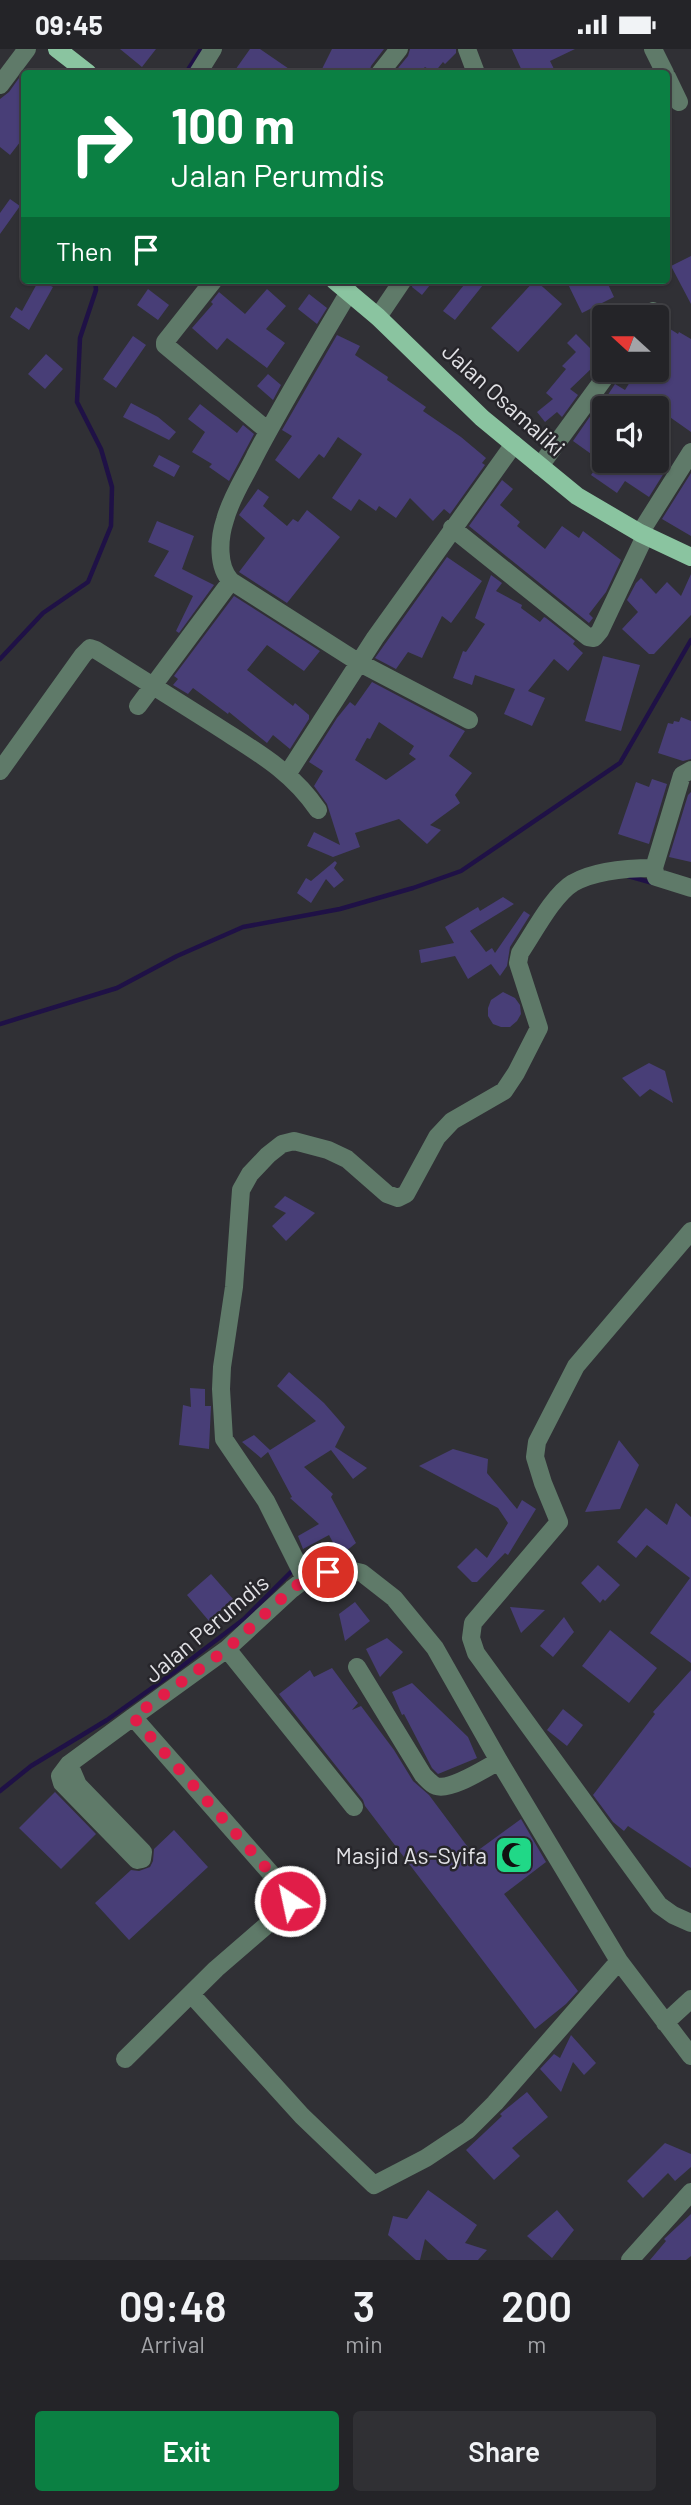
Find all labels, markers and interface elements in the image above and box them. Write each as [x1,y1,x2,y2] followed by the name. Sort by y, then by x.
[35,9,103,40] text: 09:45
[171,95,295,154] text: 100 m
[56,98,147,189] icon: right
[171,155,385,193] text: Jalan Perumdis
[127,231,165,269] icon: arrive
[56,235,113,266] text: Then
[592,305,668,381] north arrow
[592,305,669,473] map controls
[437,337,571,461] street label: Jalan Osamaliki
[592,396,669,473] button: sound
[298,1542,358,1602] pin
[309,1553,347,1591] icon: arrive
[138,1568,274,1688] street label: Jalan Perumdis
[493,1834,535,1876] mosque icon: Masjid As-Syifa
[336,1841,487,1869] place label: Masjid As-Syifa
[253,1864,327,1938] position arrow
[119,2280,227,2330] text: 09:48
[353,2280,375,2330] text: 3
[501,2280,572,2330] text: 200
[141,2330,205,2358] text: Arrival
[345,2330,383,2358] text: min
[527,2330,546,2358] text: m
[35,2411,339,2491] button: Exit
[353,2411,656,2491] button: Share

